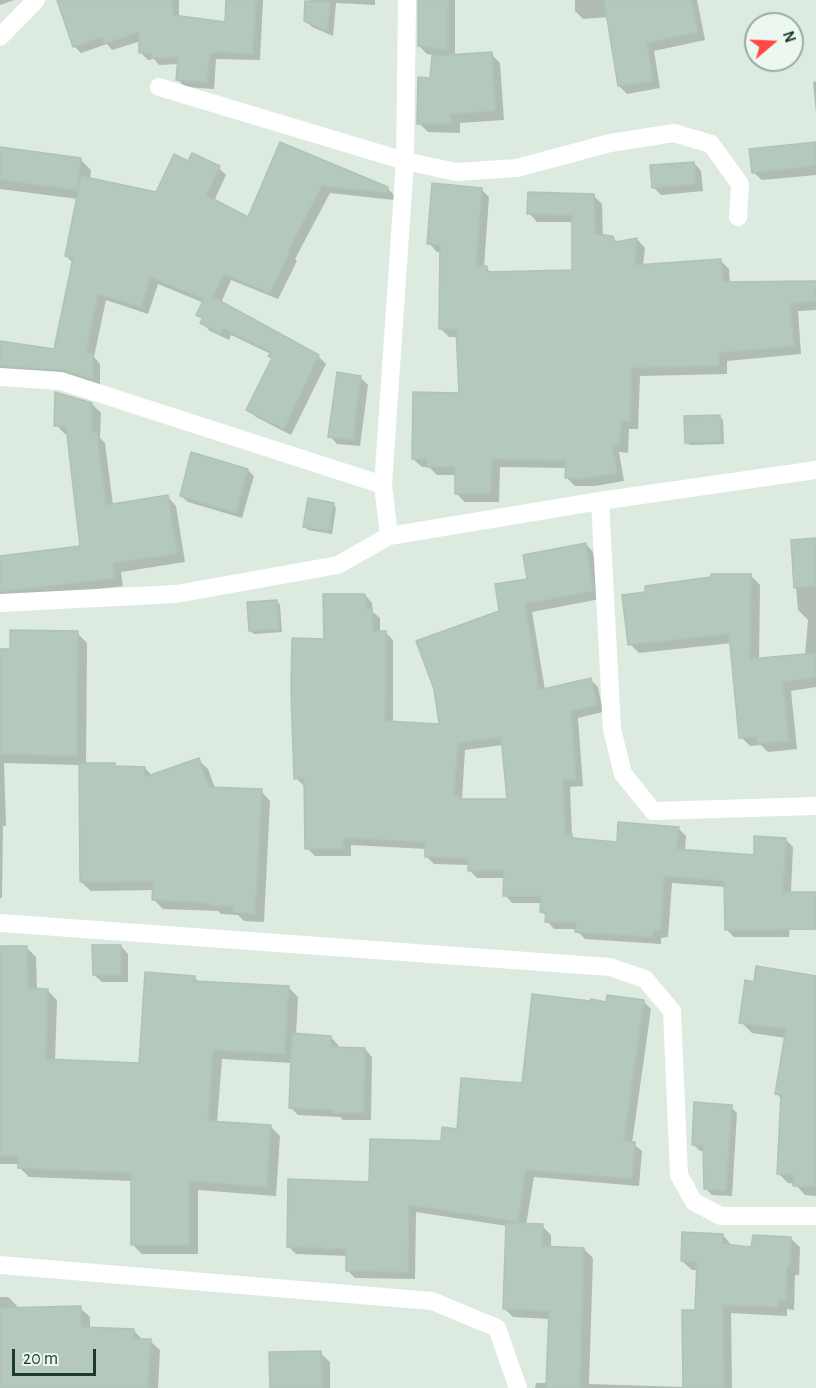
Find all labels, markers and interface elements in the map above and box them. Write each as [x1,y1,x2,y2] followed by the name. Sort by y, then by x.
[744,12,804,72] north arrow
[780,29,799,45] text: N
[15,1337,99,1375] scale bar
[23,1350,58,1368] text: 20 m

